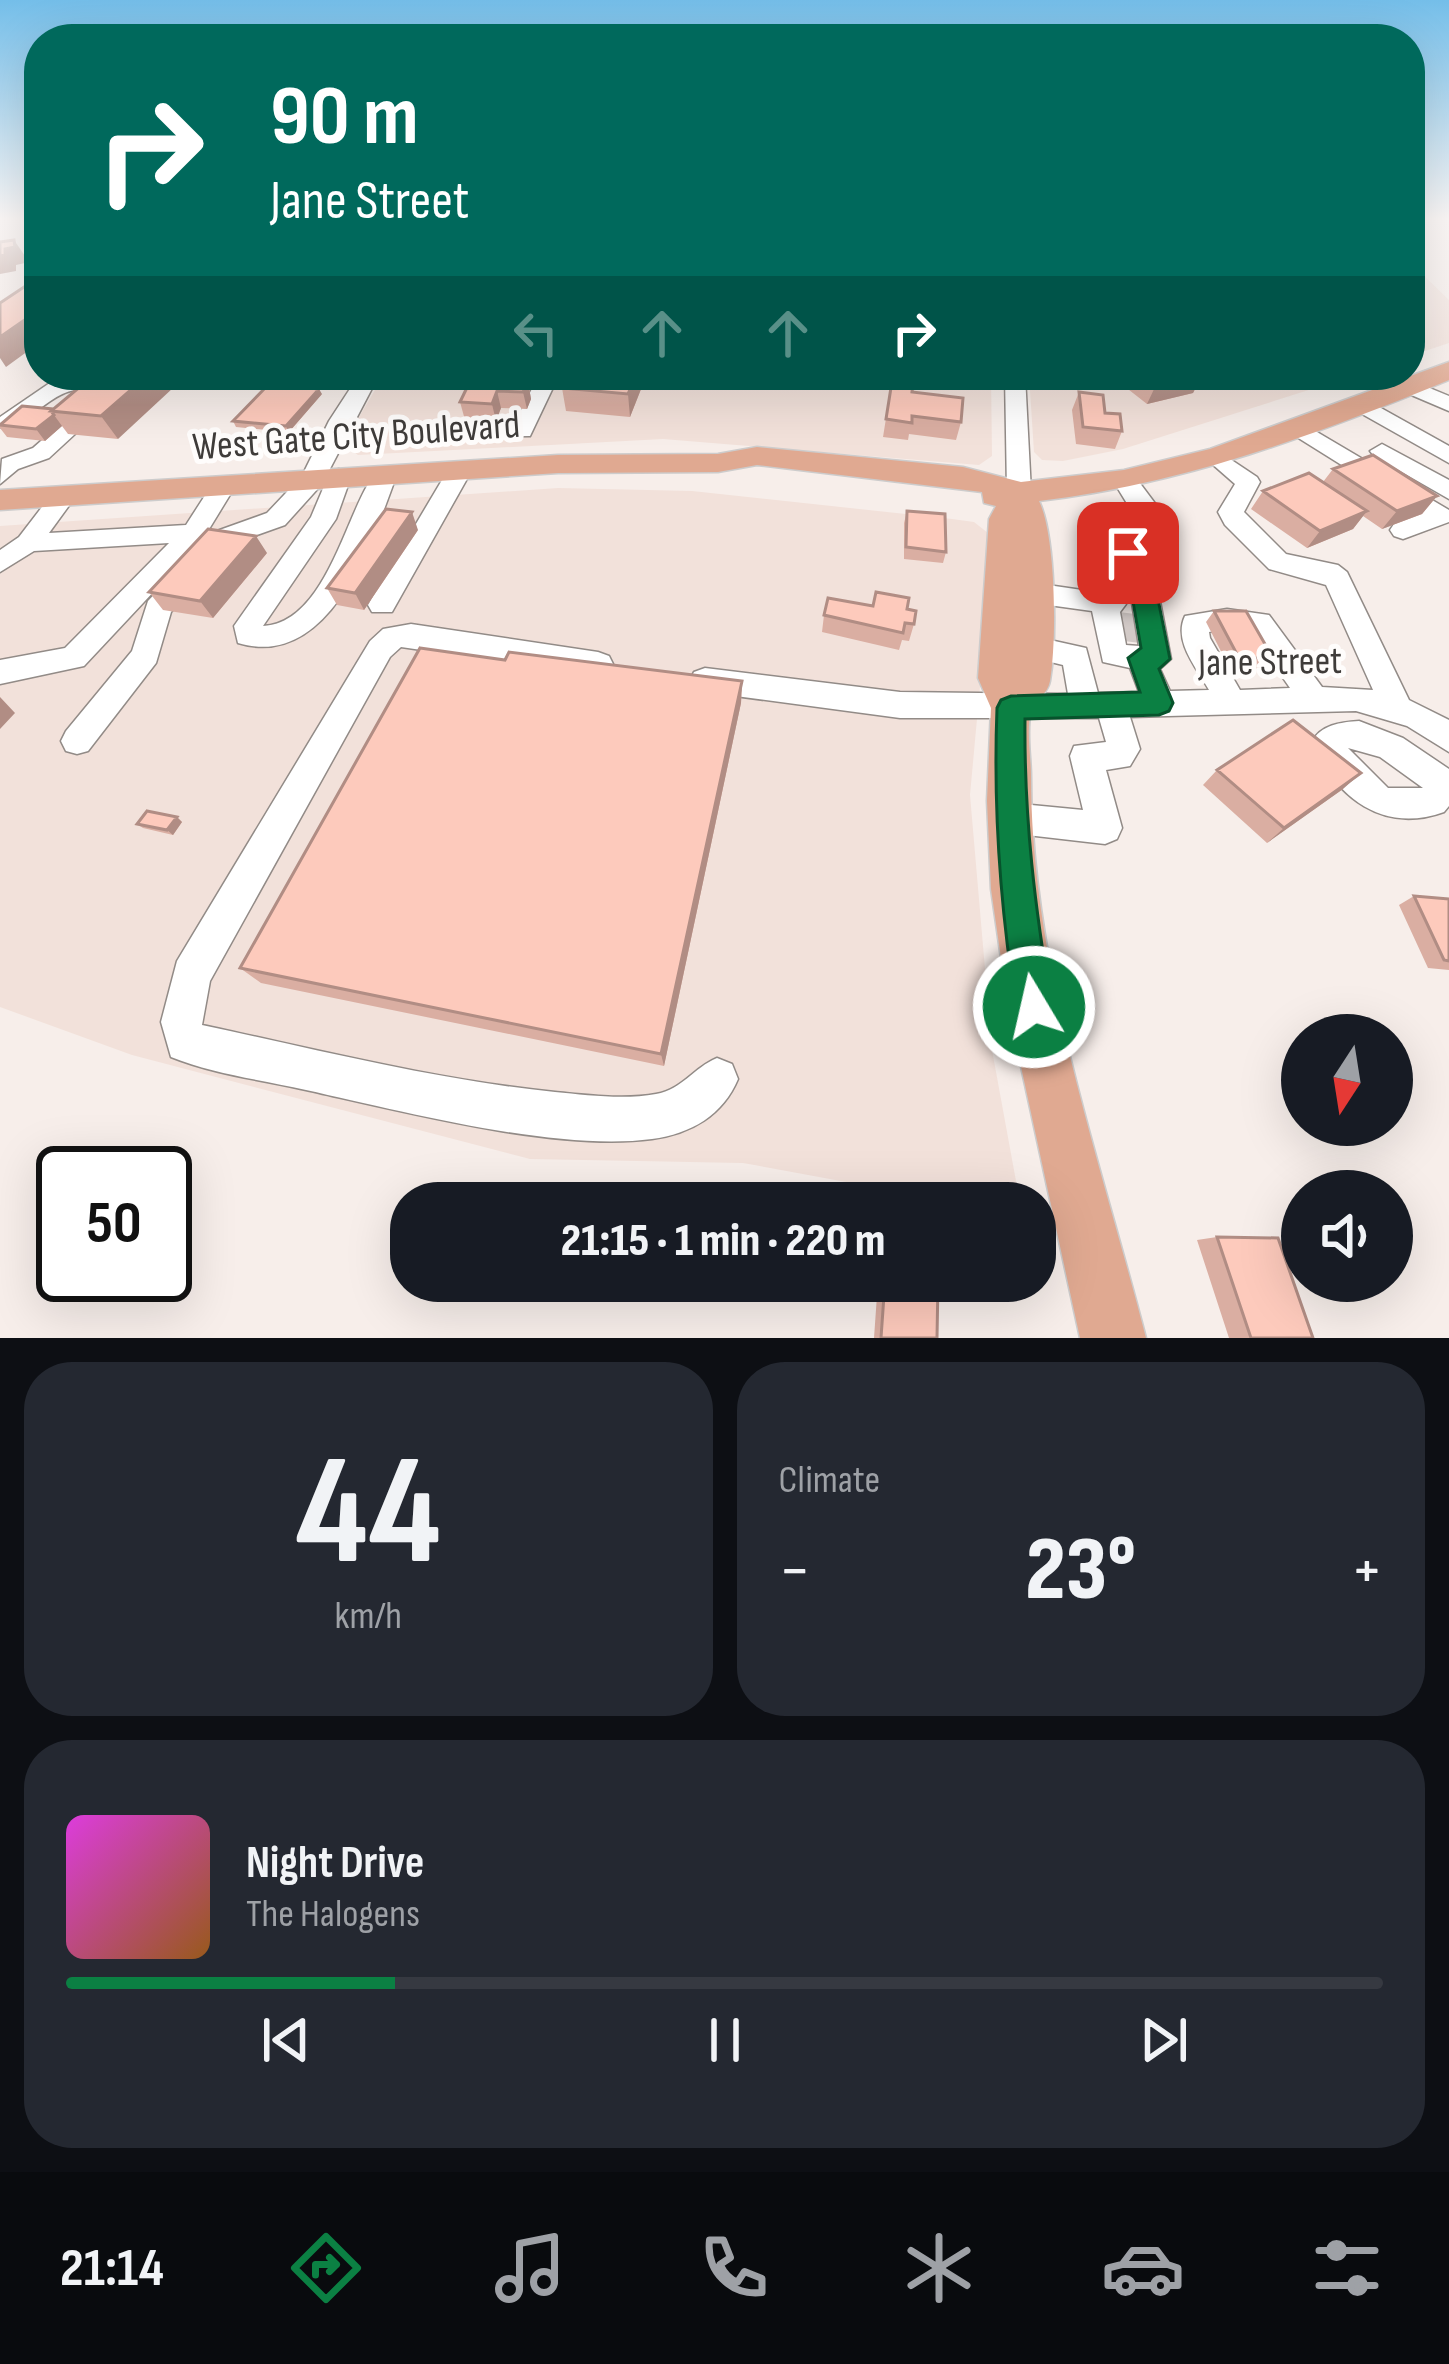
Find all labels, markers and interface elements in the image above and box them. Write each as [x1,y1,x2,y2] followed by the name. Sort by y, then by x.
[270,67,419,168] text: 90 m
[72,72,228,228] icon: right
[270,169,469,234] text: Jane Street
[503,300,569,366] icon: left
[629,300,695,366] icon: ahead
[755,300,821,366] icon: ahead
[881,300,947,366] icon: right
[191,402,522,471] street label: West Gate City Boulevard
[1077,502,1179,604] pin
[1095,520,1161,586] icon: arrive
[1197,638,1342,687] street label: Jane Street
[971,944,1097,1070] position arrow
[1281,1014,1413,1146] north arrow
[1281,1014,1413,1302] map controls
[36,1146,192,1302] speed limit sign: 50
[1281,1170,1413,1302] button: sound
[561,1214,885,1269] text: 21:15 · 1 min · 220 m
[295,1421,441,1608] text: 44
[779,1457,880,1504] text: Climate
[1025,1517,1136,1625] text: 23°
[779,1532,811,1611] text: −
[1351,1532,1383,1611] text: +
[335,1593,402,1640] text: km/h
[246,1836,424,1891] text: Night Drive
[246,1891,420,1938] text: The Halogens
[253,2007,319,2073] icon: previous
[692,2007,758,2073] icon: pause
[1131,2007,1197,2073] icon: next
[284,2226,368,2310] icon: directions
[488,2226,572,2310] icon: music
[692,2226,776,2310] icon: phone
[897,2226,981,2310] icon: climate
[1101,2226,1185,2310] icon: car
[1305,2226,1389,2310] icon: filters
[60,2236,164,2301] text: 21:14

